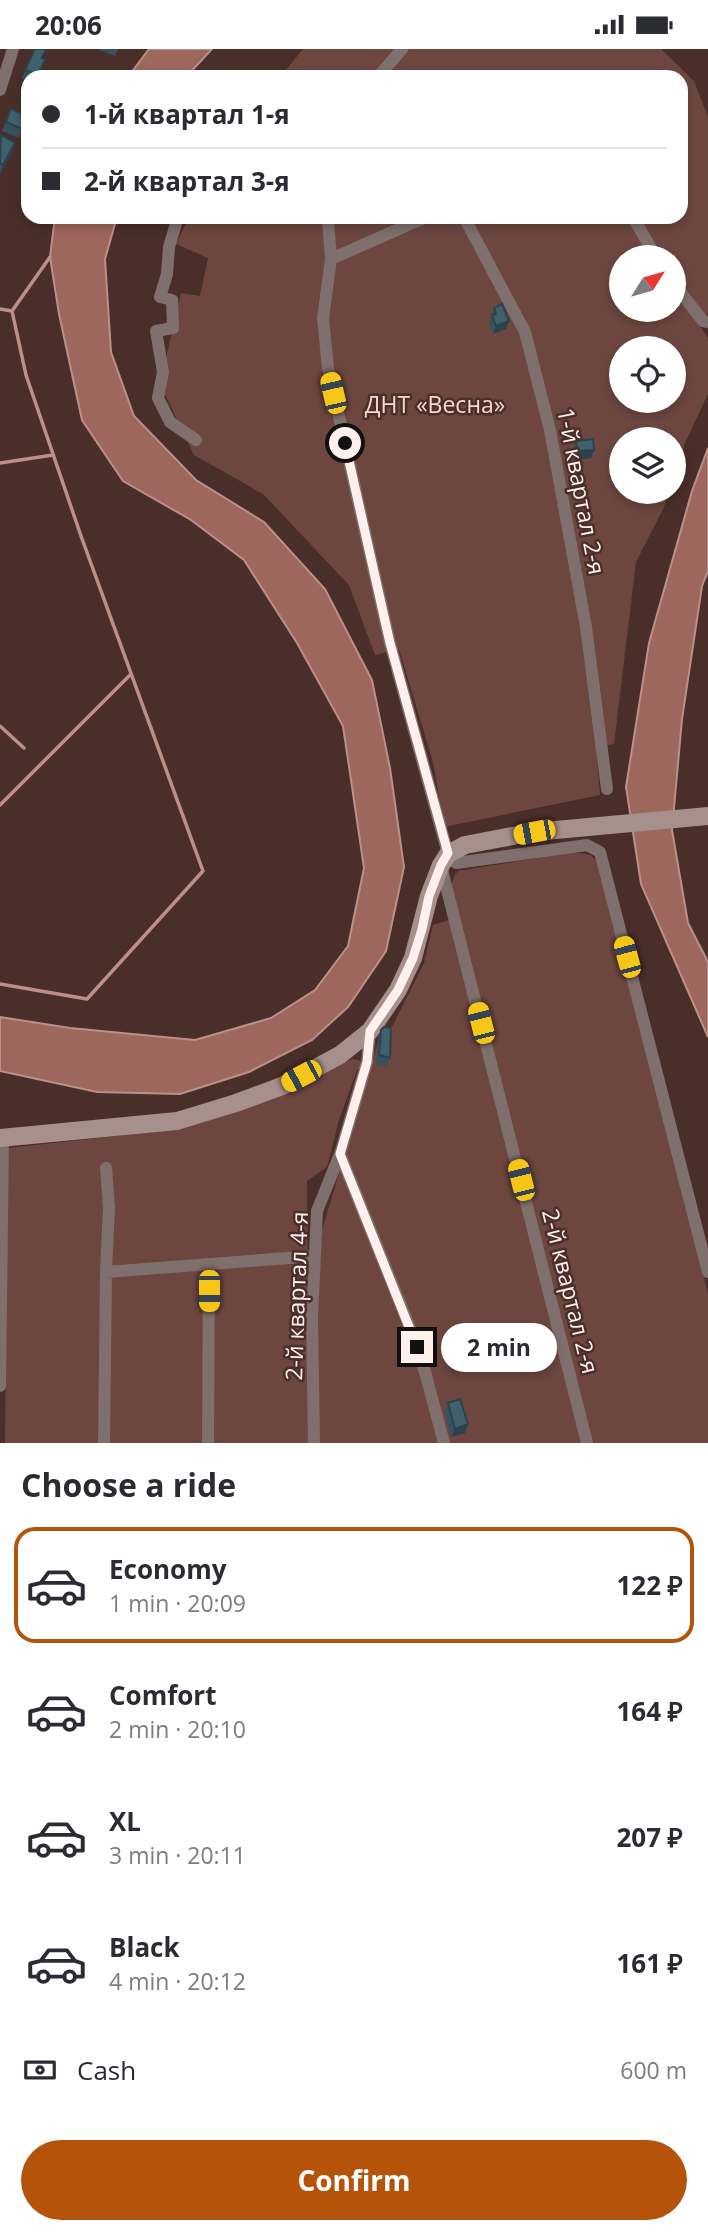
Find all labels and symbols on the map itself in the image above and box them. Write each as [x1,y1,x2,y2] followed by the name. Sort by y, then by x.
[609,245,686,322] north arrow
[319,370,348,416] car
[365,388,505,420] park label: ДНТ «Весна»
[550,405,614,577] street label: 1-й квартал 2-я
[329,427,361,459] route start
[512,818,557,846] car
[612,934,643,980] car
[466,1000,497,1046] car
[278,1057,325,1095] car
[506,1157,537,1203] car
[535,1205,607,1377] street label: 2-й квартал 2-я
[277,1211,315,1381] street label: 2-й квартал 4-я
[199,1270,220,1312] car
[442,1323,557,1371] callout: 2 min
[401,1331,433,1363] route end

